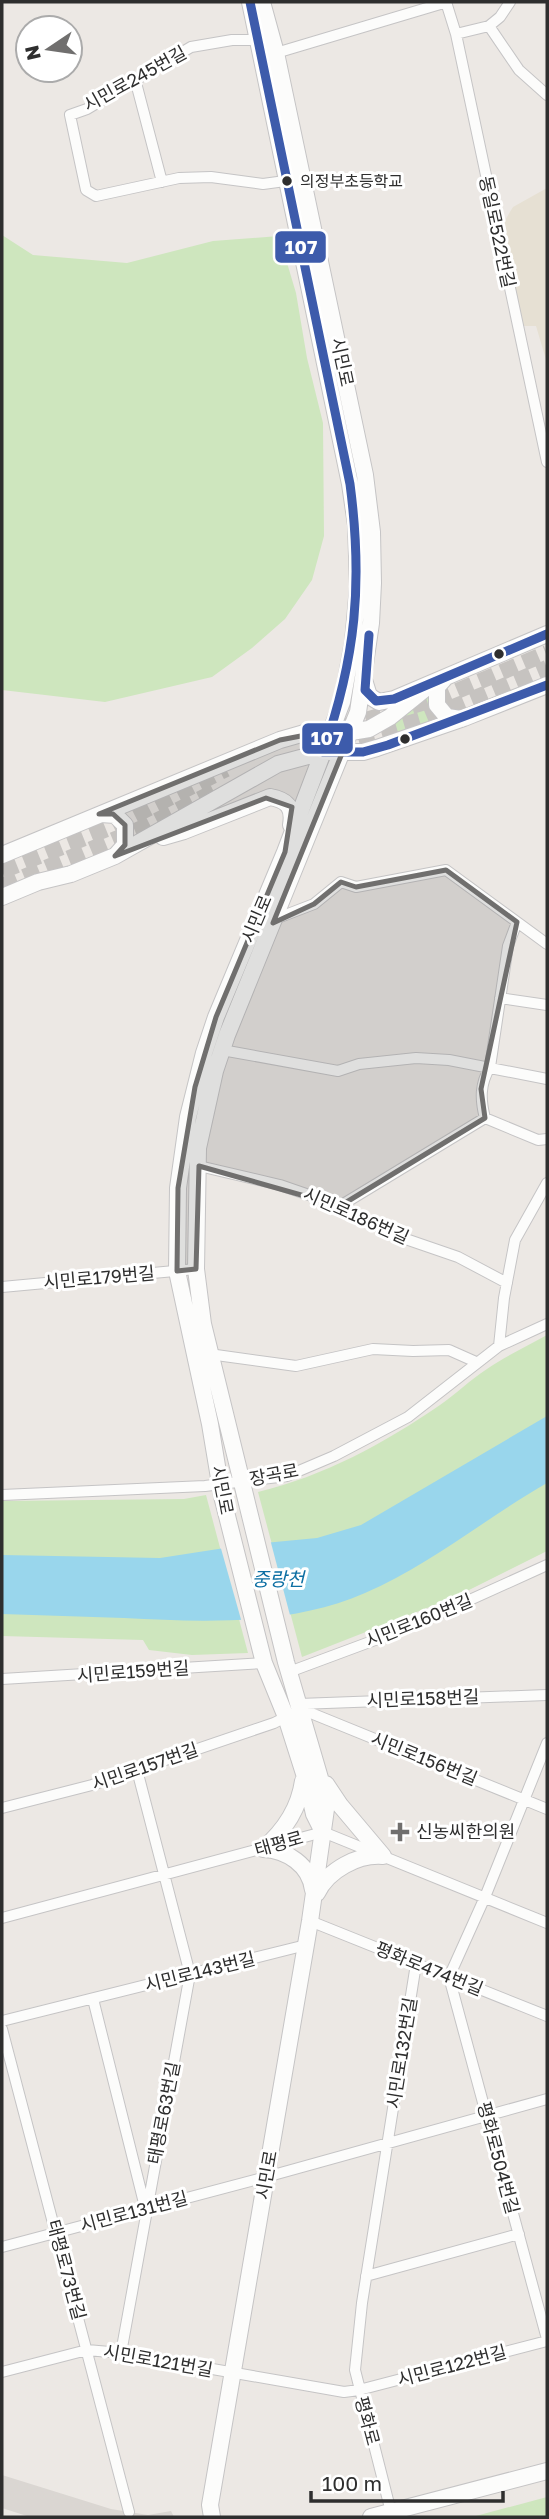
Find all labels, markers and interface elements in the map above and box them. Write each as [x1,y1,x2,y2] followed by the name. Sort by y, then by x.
[14,14,84,84] north arrow
[79,41,190,116] street label: 시민로245번길
[19,43,45,63] text: N
[300,171,403,191] place label: 의정부초등학교
[280,174,294,188] marker: 의정부초등학교
[475,174,521,290] street label: 동일로522번길
[274,230,327,264] line badge: 107
[285,235,317,258] text: 107
[327,335,359,388] street label: 시민로
[492,647,506,661] unlabelled marker
[301,722,354,755] line badge: 107
[311,726,343,749] text: 107
[398,732,412,746] unlabelled marker
[236,891,276,946] street label: 시민로
[300,1182,413,1248] street label: 시민로186번길
[42,1261,156,1293] street label: 시민로179번길
[247,1458,300,1490] street label: 장곡로
[207,1463,239,1516] street label: 시민로
[252,1567,306,1590] water label: 중랑천
[362,1589,475,1652] street label: 시민로160번길
[76,1656,190,1686] street label: 시민로159번길
[366,1685,480,1711] street label: 시민로158번길
[368,1727,481,1789] street label: 시민로156번길
[88,1738,201,1795] street label: 시민로157번길
[416,1820,515,1842] place label: 신농씨한의원
[390,1822,410,1842] marker: 신농씨한의원
[252,1826,306,1860] street label: 태평로
[372,1936,486,2000] street label: 평화로474번길
[142,1947,257,1995] street label: 시민로143번길
[381,1996,421,2110] street label: 시민로132번길
[142,2060,184,2166] street label: 태평로63번길
[473,2099,525,2216] street label: 평화로504번길
[251,2148,281,2201] street label: 시민로
[77,2186,190,2236] street label: 시민로131번길
[43,2217,91,2322] street label: 태평로73번길
[102,2340,215,2380] street label: 시민로121번길
[395,2340,509,2390] street label: 시민로122번길
[351,2394,385,2448] street label: 평화로
[311,2460,504,2504] scale bar
[322,2470,382,2496] text: 100 m

